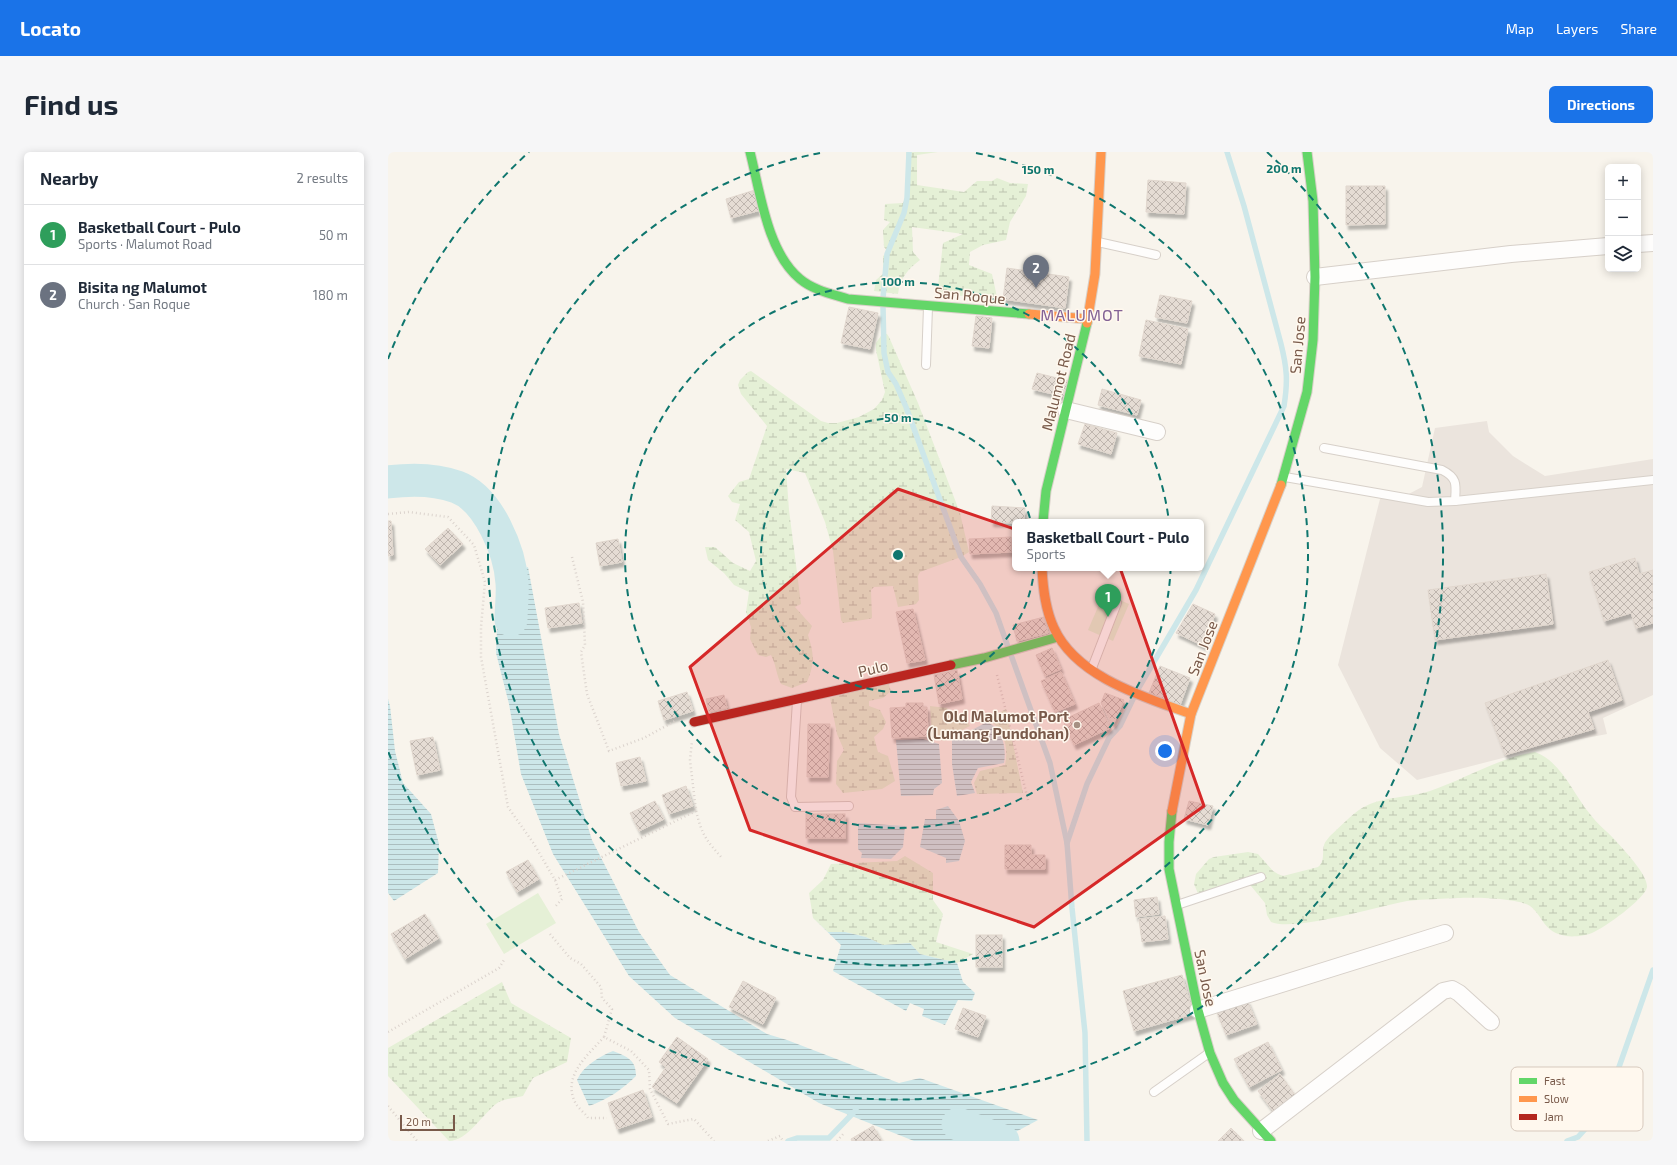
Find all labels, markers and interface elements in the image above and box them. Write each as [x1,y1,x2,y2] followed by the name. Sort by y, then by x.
[20,17,81,40] text: Locato
[1506,20,1534,37] text: Map
[1556,20,1598,37] text: Layers
[1620,20,1657,37] text: Share
[1549,86,1653,123] button: Directions
[24,87,118,121] text: Find us
[1266,161,1302,175] text: 200 m
[1022,162,1054,176] text: 150 m
[1605,164,1641,272] map controls
[1605,164,1641,200] button: +
[40,168,98,188] text: Nearby
[296,170,348,186] text: 2 results
[1605,200,1641,236] button: −
[78,218,241,236] text: Basketball Court - Pulo
[50,227,56,243] text: 1
[319,227,348,243] text: 50 m
[78,236,212,252] text: Sports · Malumot Road
[1605,236,1641,272] button: layers
[1023,255,1049,288] pin: 2
[881,274,915,288] text: 100 m
[78,278,207,296] text: Bisita ng Malumot
[934,283,1006,307] street label: San Roque
[49,287,57,303] text: 2
[313,287,348,303] text: 180 m
[78,296,190,312] text: Church · San Roque
[1040,305,1124,324] district label: MALUMOT
[1286,315,1308,375] street label: San Jose
[1037,331,1079,433] street label: Malumot Road
[884,410,912,424] text: 50 m
[1012,519,1204,571] popup
[1027,528,1189,546] text: Basketball Court - Pulo
[1027,546,1066,562] text: Sports
[891,548,905,562] centre of rings
[1095,584,1121,617] pin: 1
[1183,618,1221,678] street label: San Jose
[856,656,890,680] street label: Pulo
[928,707,1069,742] place label: Old Malumot Port (Lumang Pundohan)
[1072,720,1082,730] marker: Old Malumot Port (Lumang Pundohan)
[1155,741,1175,761] your location
[1191,948,1221,1008] street label: San Jose
[1511,1067,1643,1131] legend
[1544,1074,1566,1087] text: Fast
[1544,1092,1569,1105] text: Slow
[1544,1110,1563,1123] text: Jam
[400,1113,455,1132] scale bar
[406,1115,431,1128] text: 20 m

